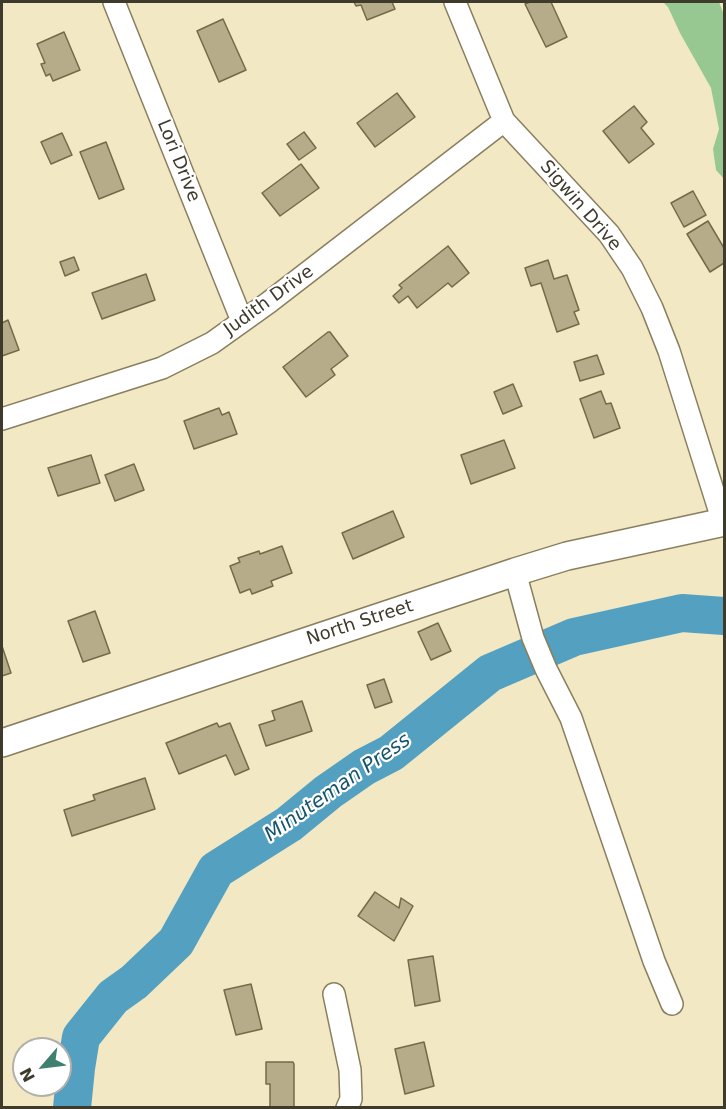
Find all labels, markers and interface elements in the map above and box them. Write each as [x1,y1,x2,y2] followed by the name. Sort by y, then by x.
[152,117,204,205] street label: Lori Drive
[535,156,625,256] street label: Sigwin Drive
[220,261,318,341] street label: Judith Drive
[304,596,416,650] street label: North Street
[260,729,416,847] water label: Minuteman Press
[12,1037,72,1097] north arrow
[16,1064,39,1085] text: N

